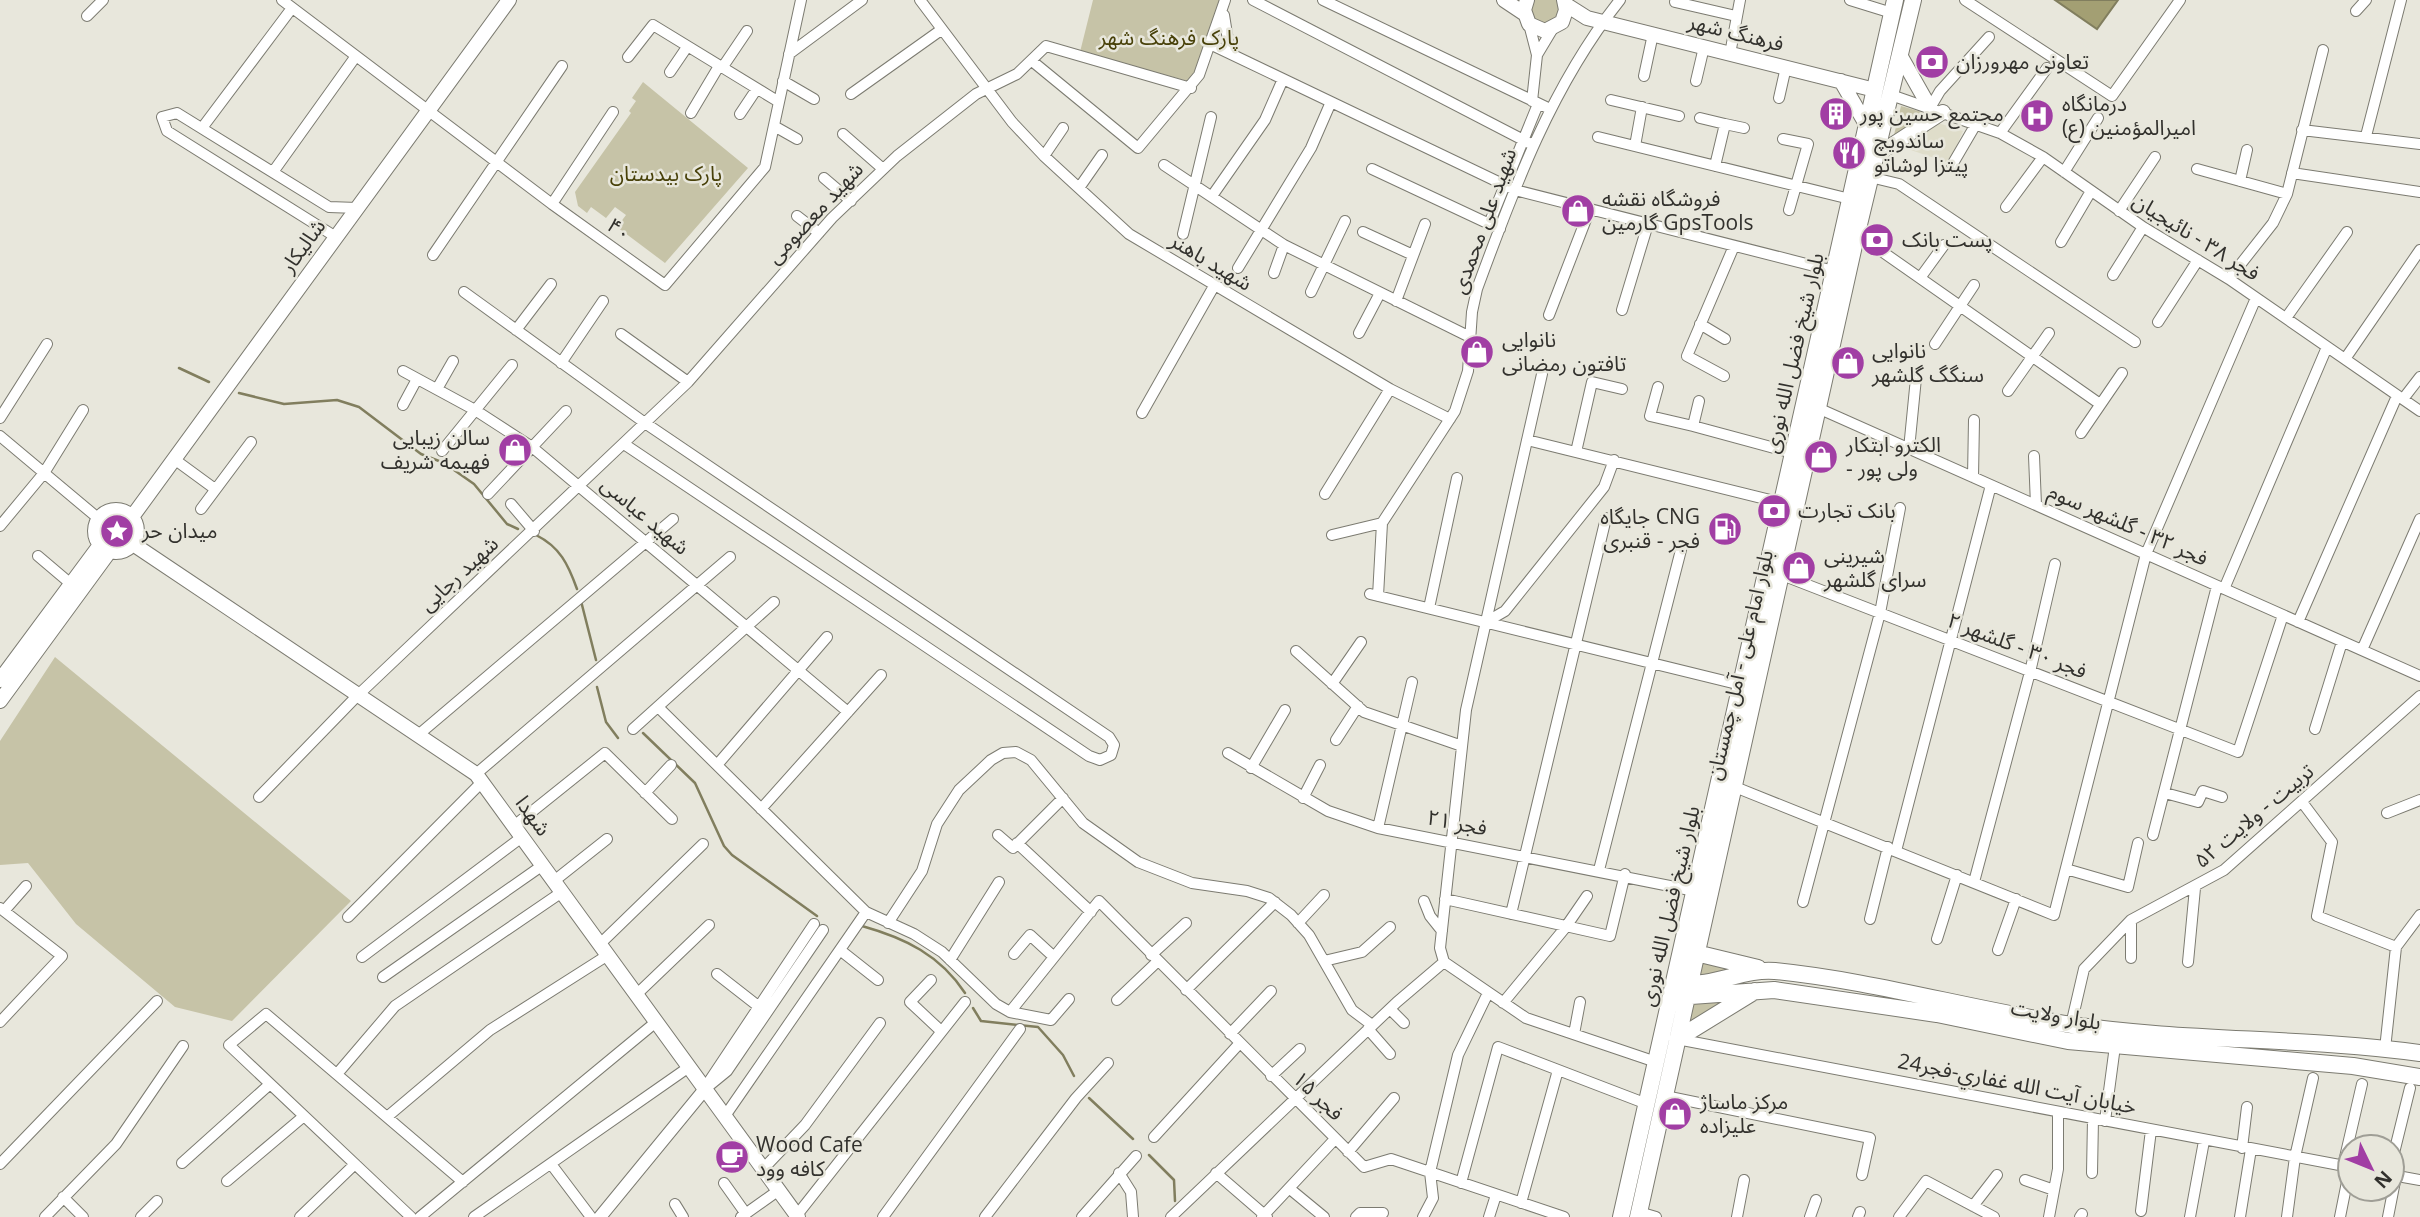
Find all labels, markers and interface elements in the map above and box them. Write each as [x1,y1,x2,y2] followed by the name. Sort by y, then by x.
[1685,6,1787,57] street label: فرهنگ شهر
[1098,23,1239,51] park label: پارک فرهنگ شهر
[1913,43,1951,81] bank icon: تعاونی مهرورزان
[1956,47,2089,75] place label: تعاونی مهرورزان
[2062,89,2196,143] place label: درمانگاه امیرالمؤمنین (ع)
[1817,95,1855,133] building icon: مجتمع حسین پور
[2018,97,2056,135] hospital icon: درمانگاه امیرالمؤمنین (ع)
[1859,99,2004,129] place label: مجتمع حسین پور
[1874,126,1968,178] place label: ساندویچ پیتزا لوشاتو
[1830,134,1868,172] restaurant icon: ساندویچ پیتزا لوشاتو
[1444,144,1522,297] street label: شهید علی محمدی
[760,155,869,269] street label: شهید معصومی
[610,159,722,187] park label: پارک بیدستان
[1602,184,1754,236] place label: فروشگاه نقشه گارمین GpsTools
[2128,186,2266,286] street label: فجر ۳۸ - نائیجیان
[1559,192,1597,230] shop icon: فروشگاه نقشه گارمین GpsTools
[602,211,638,248] street label: ۴۰
[273,213,331,279] street label: شالیکار
[1858,221,1896,259] bank icon: پست بانک
[1164,225,1258,297] street label: شهید باهنر
[1902,225,1992,253] place label: پست بانک
[1756,250,1832,456] street label: بلوار شیخ فضل الله نوری
[1502,325,1626,377] place label: نانوایی تافتون رمضانی
[1458,333,1496,371] shop icon: نانوایی تافتون رمضانی
[1871,336,1984,388] place label: نانوایی سنگگ گلشهر
[1829,344,1867,382] shop icon: نانوایی سنگگ گلشهر
[381,423,490,475] place label: سالن زیبایی فهیمه شریف
[1845,430,1941,482] place label: الکترو ابتکار - ولی پور
[496,431,534,469] shop icon: سالن زیبایی فهیمه شریف
[1802,438,1840,476] shop icon: الکترو ابتکار - ولی پور
[596,470,696,560] street label: شهید عباسی
[2043,476,2213,575] street label: فجر ۳۲ - گلشهر سوم
[1755,492,1793,530] bank icon: بانک تجارت
[1798,496,1896,524] place label: بانک تجارت
[1600,502,1700,554] place label: جایگاه CNG فجر - قنبری
[1706,510,1744,548] fuel station icon: جایگاه CNG فجر - قنبری
[98,512,136,550] place icon: میدان حر
[141,516,218,544] place label: میدان حر
[413,529,504,617] street label: شهید رجایی
[1823,541,1926,593] place label: شیرینی سرای گلشهر
[1699,547,1782,783] street label: بلوار امام علی - آمل چمستان
[1780,549,1818,587] shop icon: شیرینی سرای گلشهر
[1943,606,2091,685] street label: فجر ۳۰ - گلشهر ۲
[2188,757,2319,874] street label: تربیت - ولایت ۵۲
[510,790,558,841] street label: شهدا
[1425,802,1490,842] street label: فجر ۲۱
[1632,803,1708,1009] street label: بلوار شیخ فضل الله نوری
[2009,992,2103,1036] street label: بلوار ولایت
[1895,1046,2139,1123] street label: خيابان آيت الله غفاري-فجر24
[1287,1064,1350,1126] street label: فجر ۱۵
[1699,1087,1788,1139] place label: مرکز ماساژ علیزاده
[1656,1095,1694,1133] shop icon: مرکز ماساژ علیزاده
[756,1130,863,1182] place label: Wood Cafe کافه وود
[2336,1133,2406,1203] north arrow
[713,1138,751,1176] cafe icon: Wood Cafe کافه وود
[2369,1165,2398,1194] text: N

